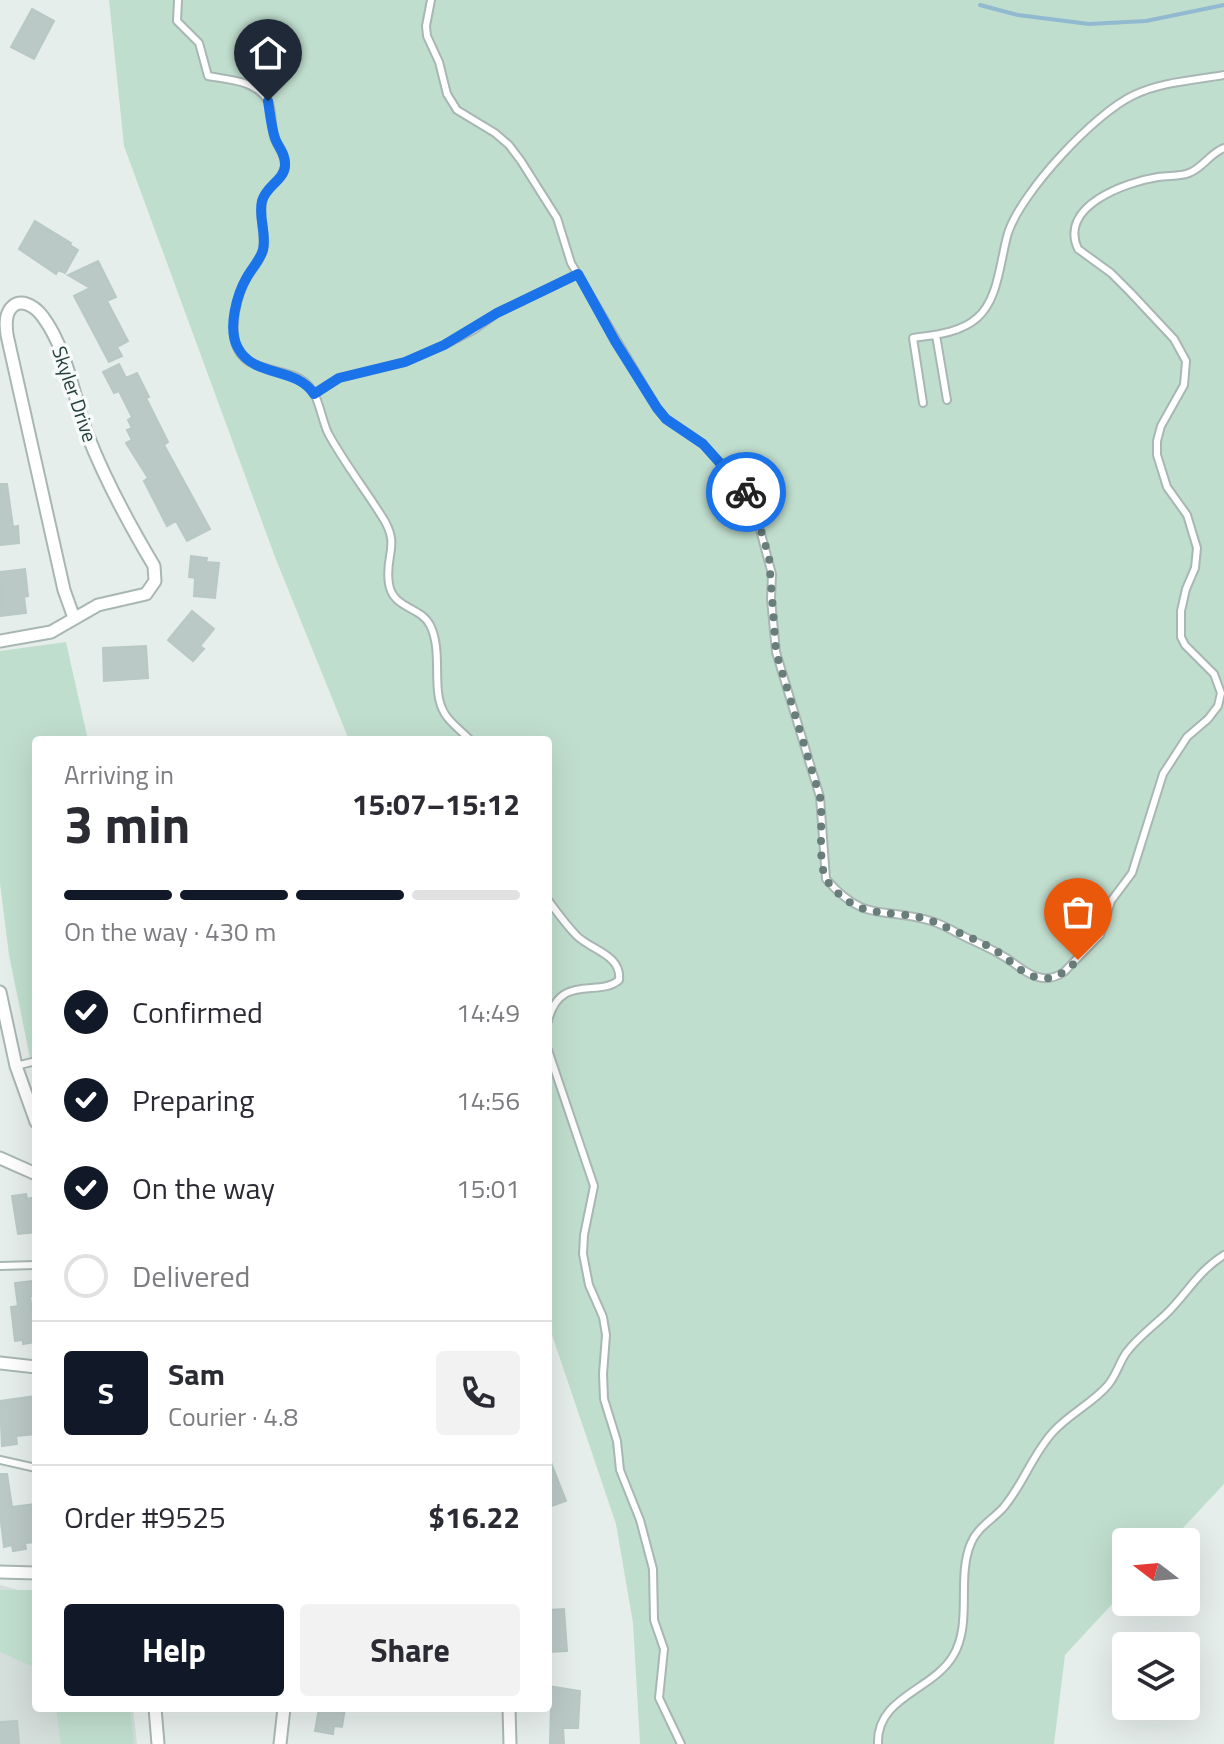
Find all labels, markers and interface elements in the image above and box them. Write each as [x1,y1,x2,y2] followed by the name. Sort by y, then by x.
[234,19,302,101] pin
[246,31,290,75] icon: home
[44,342,106,446] street label: Skyler Drive
[706,452,786,532] courier
[724,470,768,514] icon: bike
[64,755,174,794] text: Arriving in
[352,781,520,827] text: 15:07–15:12
[64,784,190,863] text: 3 min
[1044,878,1112,960] pin
[1056,890,1100,934] icon: bag
[64,912,276,951] text: On the way · 430 m
[132,989,263,1035] text: Confirmed
[64,990,108,1034] icon: check
[456,993,520,1032] text: 14:49
[132,1077,254,1123] text: Preparing
[64,1078,108,1122] icon: check
[456,1081,520,1120] text: 14:56
[132,1165,275,1211] text: On the way
[64,1166,108,1210] icon: check
[456,1169,520,1208] text: 15:01
[132,1253,250,1299] text: Delivered
[168,1351,225,1397] text: Sam
[436,1351,520,1435] button: phone
[98,1370,114,1416] text: S
[168,1397,298,1436] text: Courier · 4.8
[64,1494,226,1540] text: Order #9525
[428,1494,520,1540] text: $16.22
[1112,1528,1200,1616] north arrow
[1112,1528,1200,1720] map controls
[64,1604,284,1696] button: Help
[300,1604,520,1696] button: Share
[1112,1632,1200,1720] button: layers

